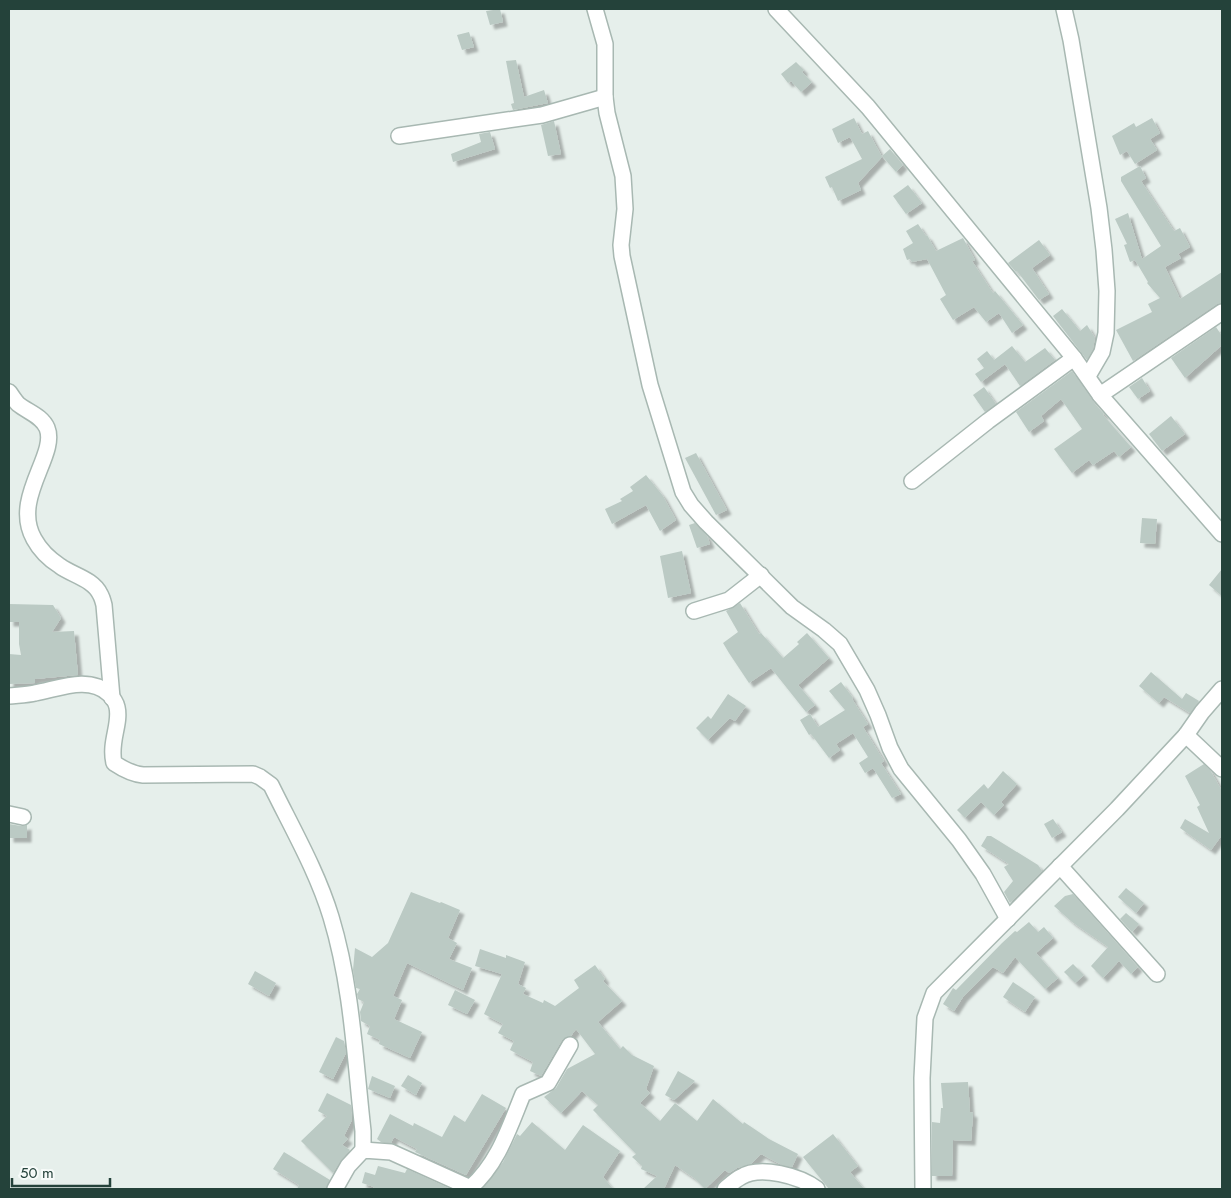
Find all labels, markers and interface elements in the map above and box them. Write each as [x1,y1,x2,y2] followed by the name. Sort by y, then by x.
[12,1156,110,1188] scale bar
[20,1162,54,1184] text: 50 m

